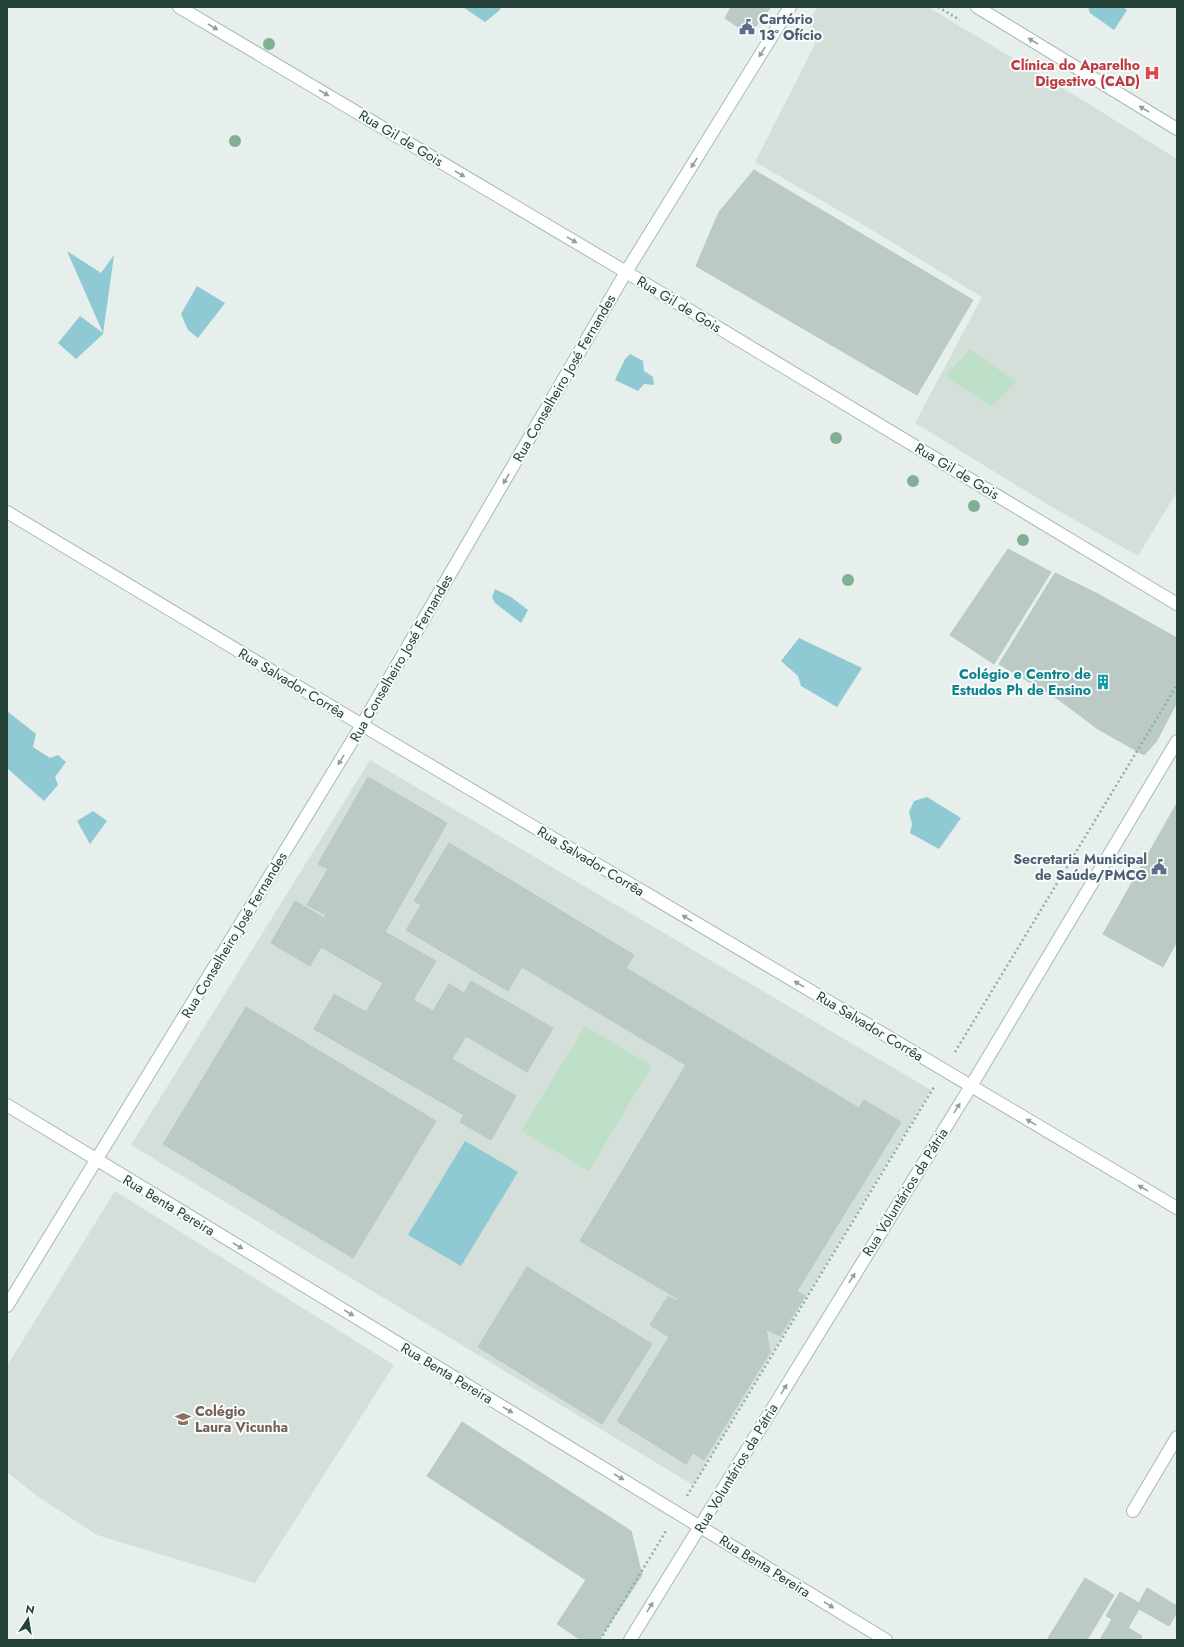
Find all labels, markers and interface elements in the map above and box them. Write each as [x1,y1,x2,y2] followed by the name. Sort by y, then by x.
[759,9,822,45] place label: Cartório 13º Ofício
[738,18,756,36] public building icon: Cartório 13º Ofício
[207,23,219,30] one-way arrow
[1027,38,1039,45] one-way arrow
[759,46,766,58] one-way arrow
[1011,55,1140,91] place label: Clínica do Aparelho Digestivo (CAD)
[1143,64,1161,82] hospital icon: Clínica do Aparelho Digestivo (CAD)
[318,90,330,97] one-way arrow
[355,105,447,171] street label: Rua Gil de Gois
[1139,105,1149,113] one-way arrow
[690,158,698,168] one-way arrow
[454,170,466,177] one-way arrow
[567,236,577,244] one-way arrow
[633,271,725,337] street label: Rua Gil de Gois
[508,290,620,465] street label: Rua Conselheiro José Fernandes
[911,438,1003,504] street label: Rua Gil de Gois
[502,473,509,485] one-way arrow
[345,570,457,745] street label: Rua Conselheiro José Fernandes
[235,643,349,723] street label: Rua Salvador Corrêa
[951,664,1091,700] place label: Colégio e Centro de Estudos Ph de Ensino
[1094,673,1112,691] building icon: Colégio e Centro de Estudos Ph de Ensino
[337,754,344,766] one-way arrow
[534,821,648,901] street label: Rua Salvador Corrêa
[176,848,292,1022] street label: Rua Conselheiro José Fernandes
[1013,849,1147,885] place label: Secretaria Municipal de Saúde/PMCG
[1150,858,1168,876] public building icon: Secretaria Municipal de Saúde/PMCG
[681,914,693,921] one-way arrow
[794,980,804,988] one-way arrow
[813,986,927,1066] street label: Rua Salvador Corrêa
[954,1102,961,1114] one-way arrow
[1025,1118,1037,1125] one-way arrow
[857,1124,953,1260] street label: Rua Voluntários da Pátria
[119,1170,219,1240] street label: Rua Benta Pereira
[1137,1184,1149,1191] one-way arrow
[233,1242,243,1250] one-way arrow
[848,1272,855,1284] one-way arrow
[343,1310,355,1317] one-way arrow
[397,1338,497,1408] street label: Rua Benta Pereira
[780,1384,788,1394] one-way arrow
[689,1399,783,1537] street label: Rua Voluntários da Pátria
[195,1401,288,1437] place label: Colégio Laura Vicunha
[502,1406,514,1413] one-way arrow
[174,1410,192,1428] school or university icon: Colégio Laura Vicunha
[614,1473,624,1481] one-way arrow
[716,1530,814,1602] street label: Rua Benta Pereira
[8,1599,48,1639] north arrow
[24,1600,36,1618] text: N
[647,1601,654,1613] one-way arrow
[824,1601,834,1609] one-way arrow

